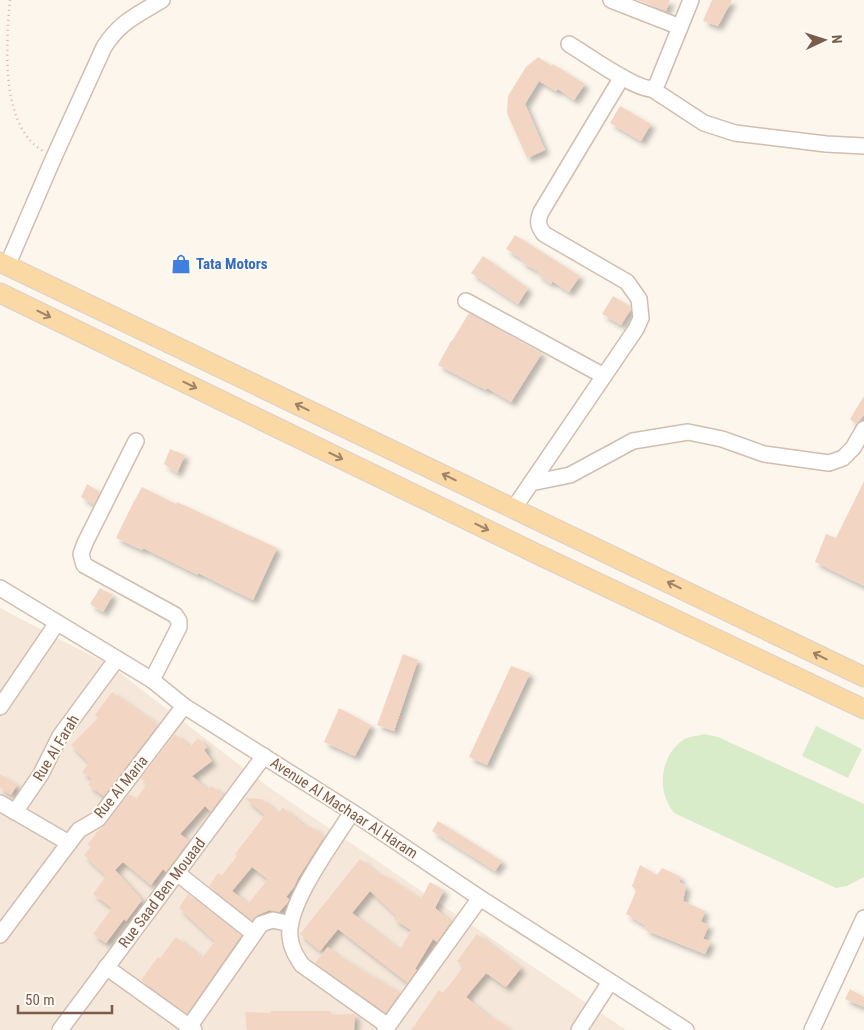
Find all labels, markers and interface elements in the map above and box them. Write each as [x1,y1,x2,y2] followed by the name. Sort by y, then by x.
[799,15,849,65] north arrow
[829,34,845,44] text: N
[170,253,192,275] shop icon: Tata Motors
[196,255,268,273] place label: Tata Motors
[36,310,51,319] one-way arrow
[182,381,197,390] one-way arrow
[295,402,310,411] one-way arrow
[328,452,343,461] one-way arrow
[441,472,456,482] one-way arrow
[475,522,490,532] one-way arrow
[667,580,682,590] one-way arrow
[813,651,828,660] one-way arrow
[29,712,83,784] street label: Rue Al Farah
[90,752,152,822] street label: Rue Al Maria
[267,754,421,862] street label: Avenue Al Machaar Al Haram
[115,835,209,951] street label: Rue Saad Ben Mouaad
[18,982,111,1014] scale bar
[25,991,55,1009] text: 50 m

